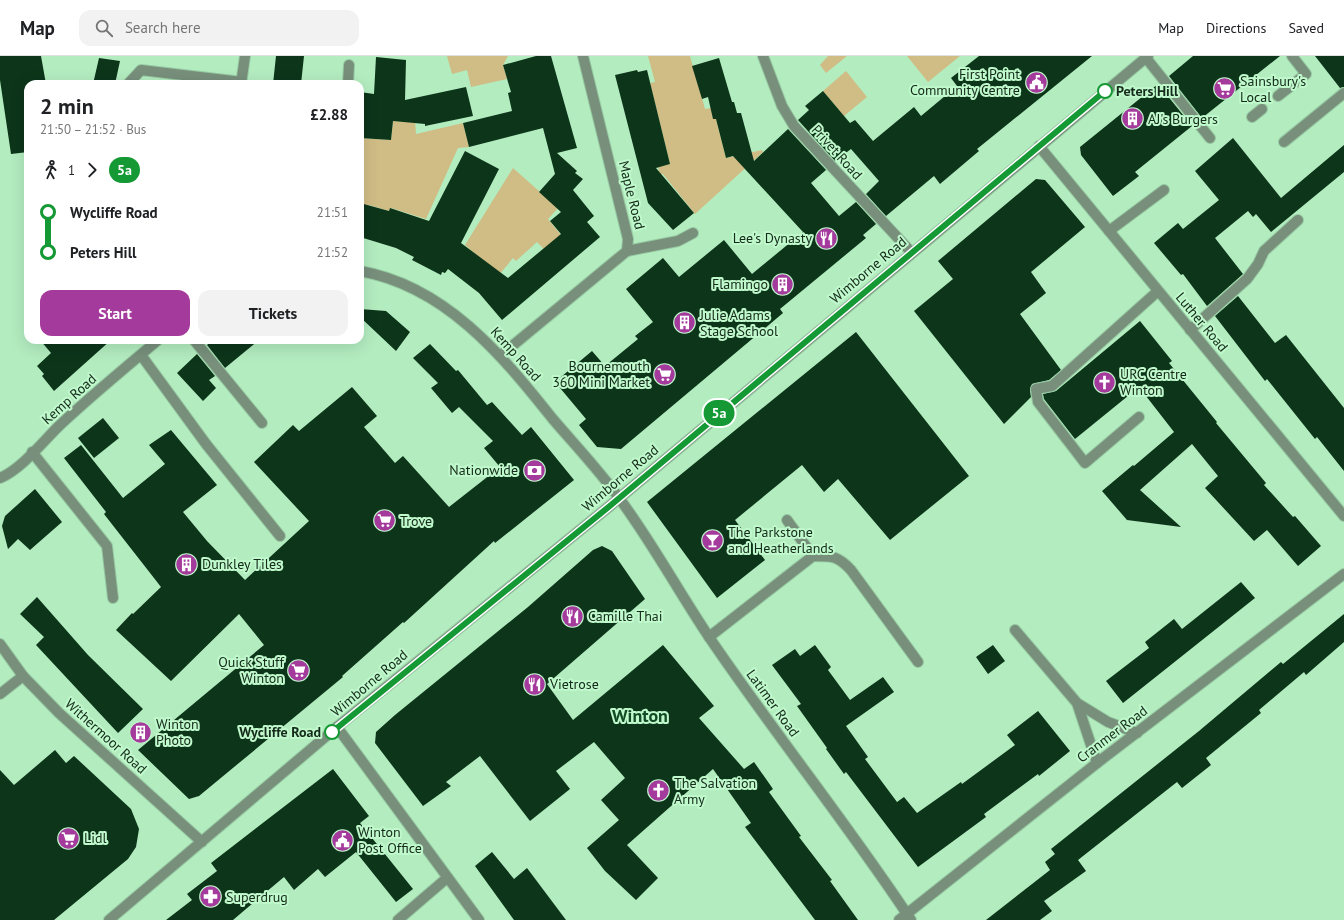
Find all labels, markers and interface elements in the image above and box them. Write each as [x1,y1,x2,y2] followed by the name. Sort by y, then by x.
[79,10,359,46] search box
[20,16,55,40] text: Map
[93,17,115,39] icon: search
[125,18,201,37] text: Search here
[1158,19,1184,37] text: Map
[1206,19,1266,37] text: Directions
[1288,19,1324,37] text: Saved
[910,65,1020,99] place label: First Point Community Centre
[1023,69,1049,95] public building icon: First Point Community Centre
[1240,72,1306,106] place label: Sainsbury's Local
[1212,76,1238,102] supermarket icon: Sainsbury's Local
[1116,82,1179,100] place label: Peters Hill
[1097,83,1113,99] marker: Peters Hill
[40,92,94,120] text: 2 min
[310,105,348,124] text: £2.88
[1120,106,1146,132] building icon: AJ's Burgers
[1148,110,1218,128] place label: AJ's Burgers
[40,121,146,138] text: 21:50 – 21:52 · Bus
[808,121,866,183] street label: Privet Road
[40,159,62,181] icon: walk
[81,159,103,181] icon: forward
[615,159,649,231] street label: Maple Road
[117,161,132,179] text: 5a
[68,162,75,179] text: 1
[70,203,158,222] text: Wycliffe Road
[317,204,348,221] text: 21:51
[814,225,840,251] restaurant icon: Lee's Dynasty
[733,229,812,247] place label: Lee's Dynasty
[826,233,910,307] street label: Wimborne Road
[70,243,136,262] text: Peters Hill
[317,244,348,261] text: 21:52
[770,271,796,297] building icon: Flamingo
[712,275,768,293] place label: Flamingo
[1172,289,1232,355] street label: Luther Road
[40,290,190,336] button: Start
[198,290,348,336] button: Tickets
[699,306,778,340] place label: Julie Adams Stage School
[671,310,697,336] building icon: Julie Adams Stage School
[487,323,545,385] street label: Kemp Road
[552,357,650,391] place label: Bournemouth 360 Mini Market
[652,361,678,387] supermarket icon: Bournemouth 360 Mini Market
[1120,365,1187,399] place label: URC Centre Winton
[1092,369,1118,395] church icon: URC Centre Winton
[38,370,100,428] street label: Kemp Road
[701,400,737,426] line badge: 5a
[712,404,726,422] text: 5a
[578,441,662,515] street label: Wimborne Road
[521,457,547,483] bank icon: Nationwide
[449,461,518,479] place label: Nationwide
[372,508,398,534] supermarket icon: Trove
[400,512,432,530] place label: Trove
[728,523,834,557] place label: The Parkstone and Heatherlands
[699,527,725,553] bar icon: The Parkstone and Heatherlands
[173,551,199,577] building icon: Dunkley Tiles
[202,555,282,573] place label: Dunkley Tiles
[559,603,585,629] restaurant icon: Camille Thai
[588,607,663,625] place label: Camille Thai
[327,646,411,720] street label: Wimborne Road
[218,653,285,687] place label: Quick Stuff Winton
[286,657,312,683] supermarket icon: Quick Stuff Winton
[742,666,804,740] street label: Latimer Road
[522,671,548,697] restaurant icon: Vietrose
[549,675,599,693] place label: Vietrose
[61,694,151,778] street label: Withermoor Road
[1073,702,1151,766] street label: Cranmer Road
[612,704,668,727] district label: Winton
[156,715,199,749] place label: Winton Photo
[128,719,154,745] building icon: Winton Photo
[239,723,321,741] place label: Wycliffe Road
[324,724,340,740] marker: Wycliffe Road
[674,774,756,808] place label: The Salvation Army
[645,778,671,804] church icon: The Salvation Army
[358,823,422,857] place label: Winton Post Office
[56,825,82,851] supermarket icon: Lidl
[330,827,356,853] public building icon: Winton Post Office
[84,829,107,847] place label: Lidl
[197,884,223,910] pharmacy icon: Superdrug
[226,888,288,906] place label: Superdrug

